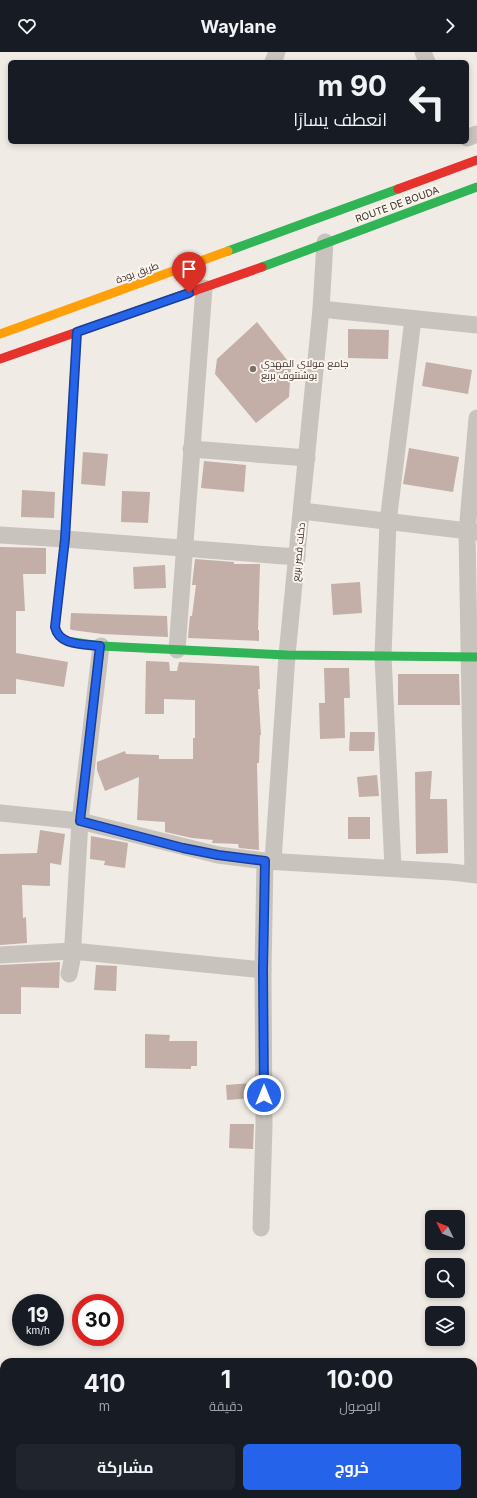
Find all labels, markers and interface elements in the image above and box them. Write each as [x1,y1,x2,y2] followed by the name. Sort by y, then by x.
[16,15,38,37] icon: heart
[439,15,461,37] icon: forward
[201,16,276,37] text: Waylane
[318,69,387,103] text: 90 m
[401,76,453,128] icon: left
[293,109,387,130] text: انعطف يسارًا
[353,183,441,225] street label: ROUTE DE BOUDA
[172,252,206,293] pin
[178,258,200,280] icon: arrive
[114,259,160,286] street label: طريق بودة
[261,357,349,382] place label: جامع مولاي المهدي بوشنتوف بربع
[248,364,258,374] marker: جامع مولاي المهدي بوشنتوف بربع
[289,522,308,582] street label: دخلت قصر بربع
[243,1074,285,1116] position arrow
[425,1210,465,1250] north arrow
[425,1210,465,1346] map controls
[425,1258,465,1298] button: search
[72,1294,124,1346] speed limit sign: 30
[27,1303,49,1327] text: 19
[425,1306,465,1346] button: layers
[26,1324,50,1336] text: km/h
[221,1365,231,1394] text: 1
[326,1365,393,1394] text: 10:00
[84,1369,125,1398] text: 410
[99,1398,110,1414] text: m
[209,1398,243,1414] text: دقيقة
[339,1398,381,1414] text: الوصول
[16,1444,235,1490] button: مشاركة
[243,1444,461,1490] button: خروج

